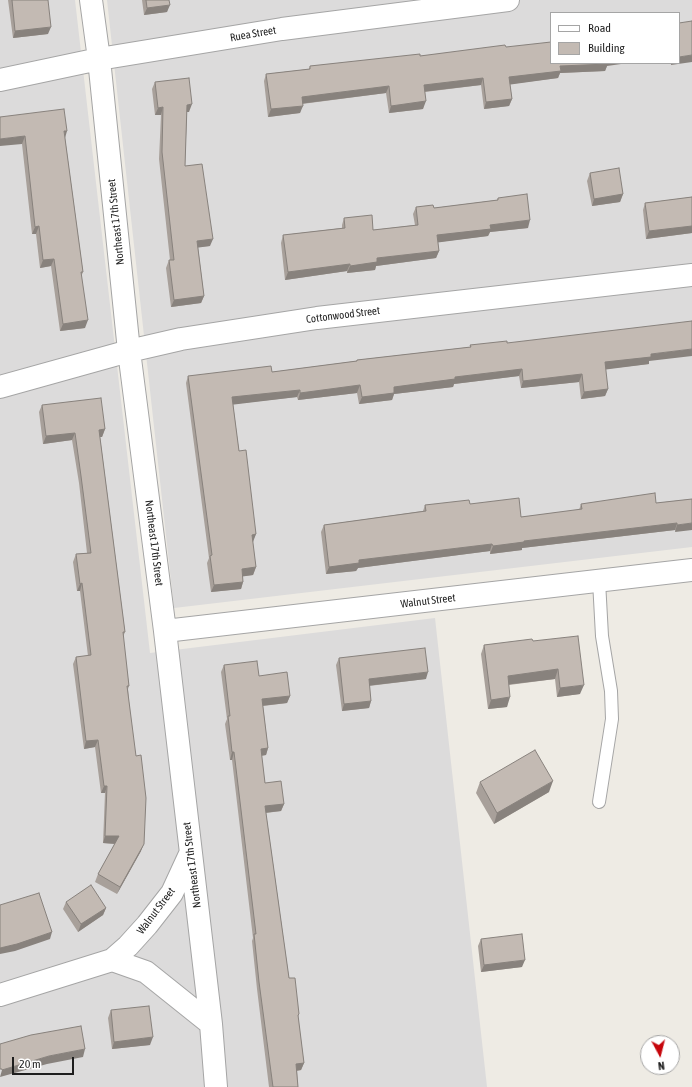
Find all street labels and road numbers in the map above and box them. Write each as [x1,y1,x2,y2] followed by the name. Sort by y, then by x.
[229,23,277,45] street label: Ruea Street
[105,178,127,266] street label: Northeast 17th Street
[305,304,381,326] street label: Cottonwood Street
[142,499,166,587] street label: Northeast 17th Street
[400,591,456,611] street label: Walnut Street
[180,821,204,909] street label: Northeast 17th Street
[134,885,178,937] street label: Walnut Street

